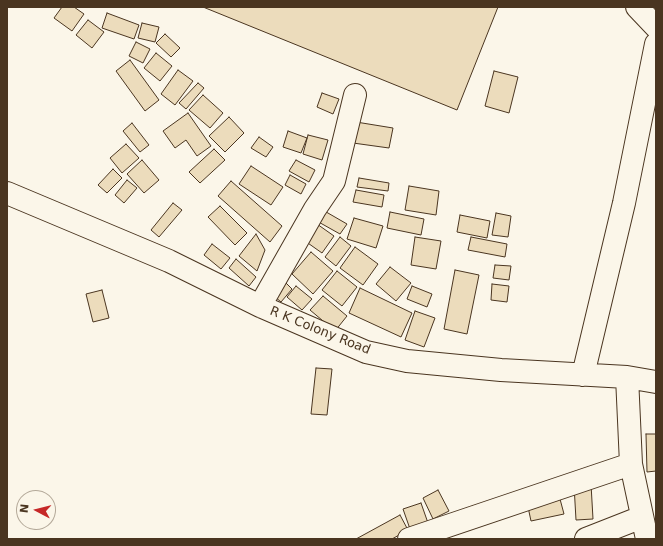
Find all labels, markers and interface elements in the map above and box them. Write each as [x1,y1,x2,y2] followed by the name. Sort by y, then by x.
[267,304,373,358] street label: R K Colony Road
[16,490,56,530] north arrow
[18,503,32,514] text: N

